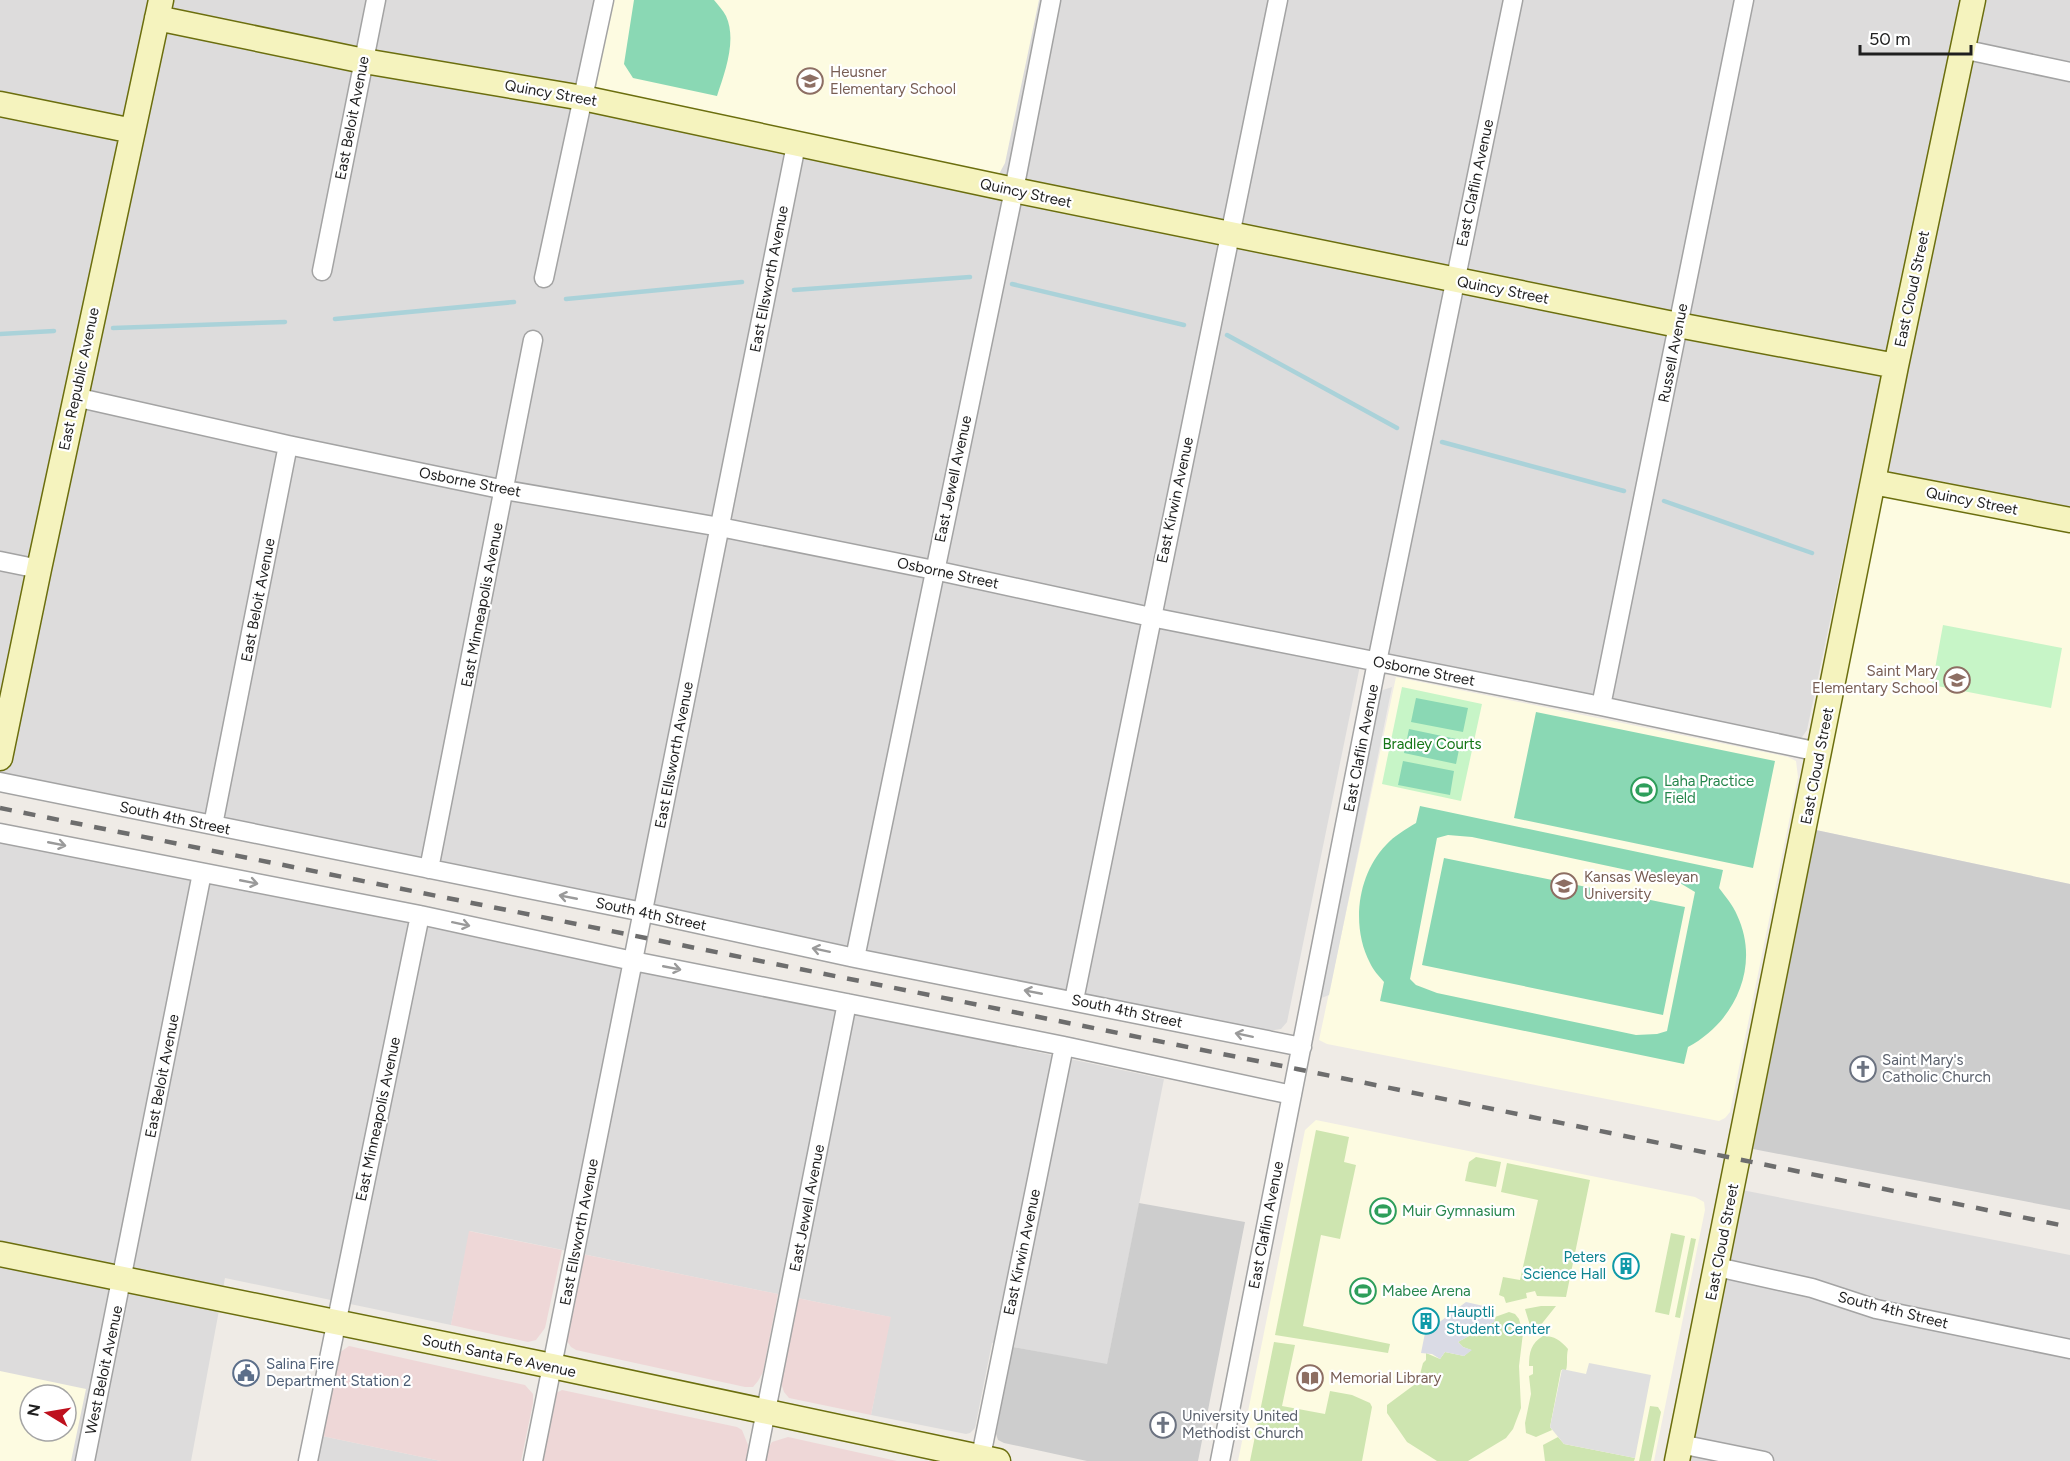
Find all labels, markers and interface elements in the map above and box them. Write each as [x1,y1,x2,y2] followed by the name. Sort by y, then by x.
[1860,18,1971,56] scale bar
[1869,28,1911,50] text: 50 m
[331,55,373,181] street label: East Beloit Avenue
[830,63,956,98] place label: Heusner Elementary School
[795,66,825,96] school or university icon: Heusner Elementary School
[503,76,599,110] street label: Quincy Street
[1453,118,1497,248] street label: East Claflin Avenue
[978,174,1074,212] street label: Quincy Street
[746,204,792,354] street label: East Ellsworth Avenue
[1891,229,1933,349] street label: East Cloud Street
[1455,272,1551,308] street label: Quincy Street
[1655,302,1691,404] street label: Russell Avenue
[55,306,103,452] street label: East Republic Avenue
[931,414,975,544] street label: East Jewell Avenue
[1153,435,1197,565] street label: East Kirwin Avenue
[417,463,523,501] street label: Osborne Street
[1924,483,2020,519] street label: Quincy Street
[457,521,507,689] street label: East Minneapolis Avenue
[237,537,279,663] street label: East Beloit Avenue
[896,553,1001,593] street label: Osborne Street
[1371,652,1477,690] street label: Osborne Street
[1812,662,1938,697] place label: Saint Mary Elementary School
[1942,665,1972,695] school or university icon: Saint Mary Elementary School
[651,680,697,830] street label: East Ellsworth Avenue
[1340,683,1382,813] street label: East Claflin Avenue
[1797,706,1837,826] street label: East Cloud Street
[1382,735,1482,753] park label: Bradley Courts
[1664,772,1754,807] place label: Laha Practice Field
[1629,775,1659,805] sports icon: Laha Practice Field
[118,797,232,839] street label: South 4th Street
[47,839,67,850] one-way arrow
[1584,868,1698,903] place label: Kansas Wesleyan University
[1549,871,1579,901] school or university icon: Kansas Wesleyan University
[238,877,258,888] one-way arrow
[559,891,578,902] one-way arrow
[594,893,708,935] street label: South 4th Street
[450,919,470,930] one-way arrow
[811,944,831,955] one-way arrow
[662,963,681,974] one-way arrow
[1023,986,1043,997] one-way arrow
[1070,990,1184,1032] street label: South 4th Street
[141,1013,183,1139] street label: East Beloit Avenue
[1235,1029,1255,1040] one-way arrow
[352,1035,404,1203] street label: East Minneapolis Avenue
[1882,1051,1991,1086] place label: Saint Mary's Catholic Church
[1848,1054,1878,1084] church icon: Saint Mary's Catholic Church
[786,1143,828,1273] street label: East Jewell Avenue
[556,1157,602,1307] street label: East Ellsworth Avenue
[1245,1160,1287,1290] street label: East Claflin Avenue
[1702,1182,1742,1302] street label: East Cloud Street
[1000,1187,1044,1317] street label: East Kirwin Avenue
[1368,1196,1398,1226] sports icon: Muir Gymnasium
[1402,1202,1515,1220] place label: Muir Gymnasium
[1523,1248,1606,1283] place label: Peters Science Hall
[1611,1251,1641,1281] building icon: Peters Science Hall
[1348,1276,1378,1306] sports icon: Mabee Arena
[1382,1282,1471,1300] place label: Mabee Arena
[1836,1288,1950,1332] street label: South 4th Street
[1446,1303,1550,1338] place label: Hauptli Student Center
[82,1304,126,1436] street label: West Beloit Avenue
[1411,1306,1441,1336] building icon: Hauptli Student Center
[420,1331,578,1381] street label: South Santa Fe Avenue
[266,1355,411,1390] place label: Salina Fire Department Station 2
[231,1358,261,1388] public building icon: Salina Fire Department Station 2
[1295,1363,1325,1393] library icon: Memorial Library
[1330,1369,1441,1387] place label: Memorial Library
[18,1383,78,1443] north arrow
[23,1402,44,1418] text: N
[1182,1407,1303,1442] place label: University United Methodist Church
[1148,1410,1178,1440] church icon: University United Methodist Church

